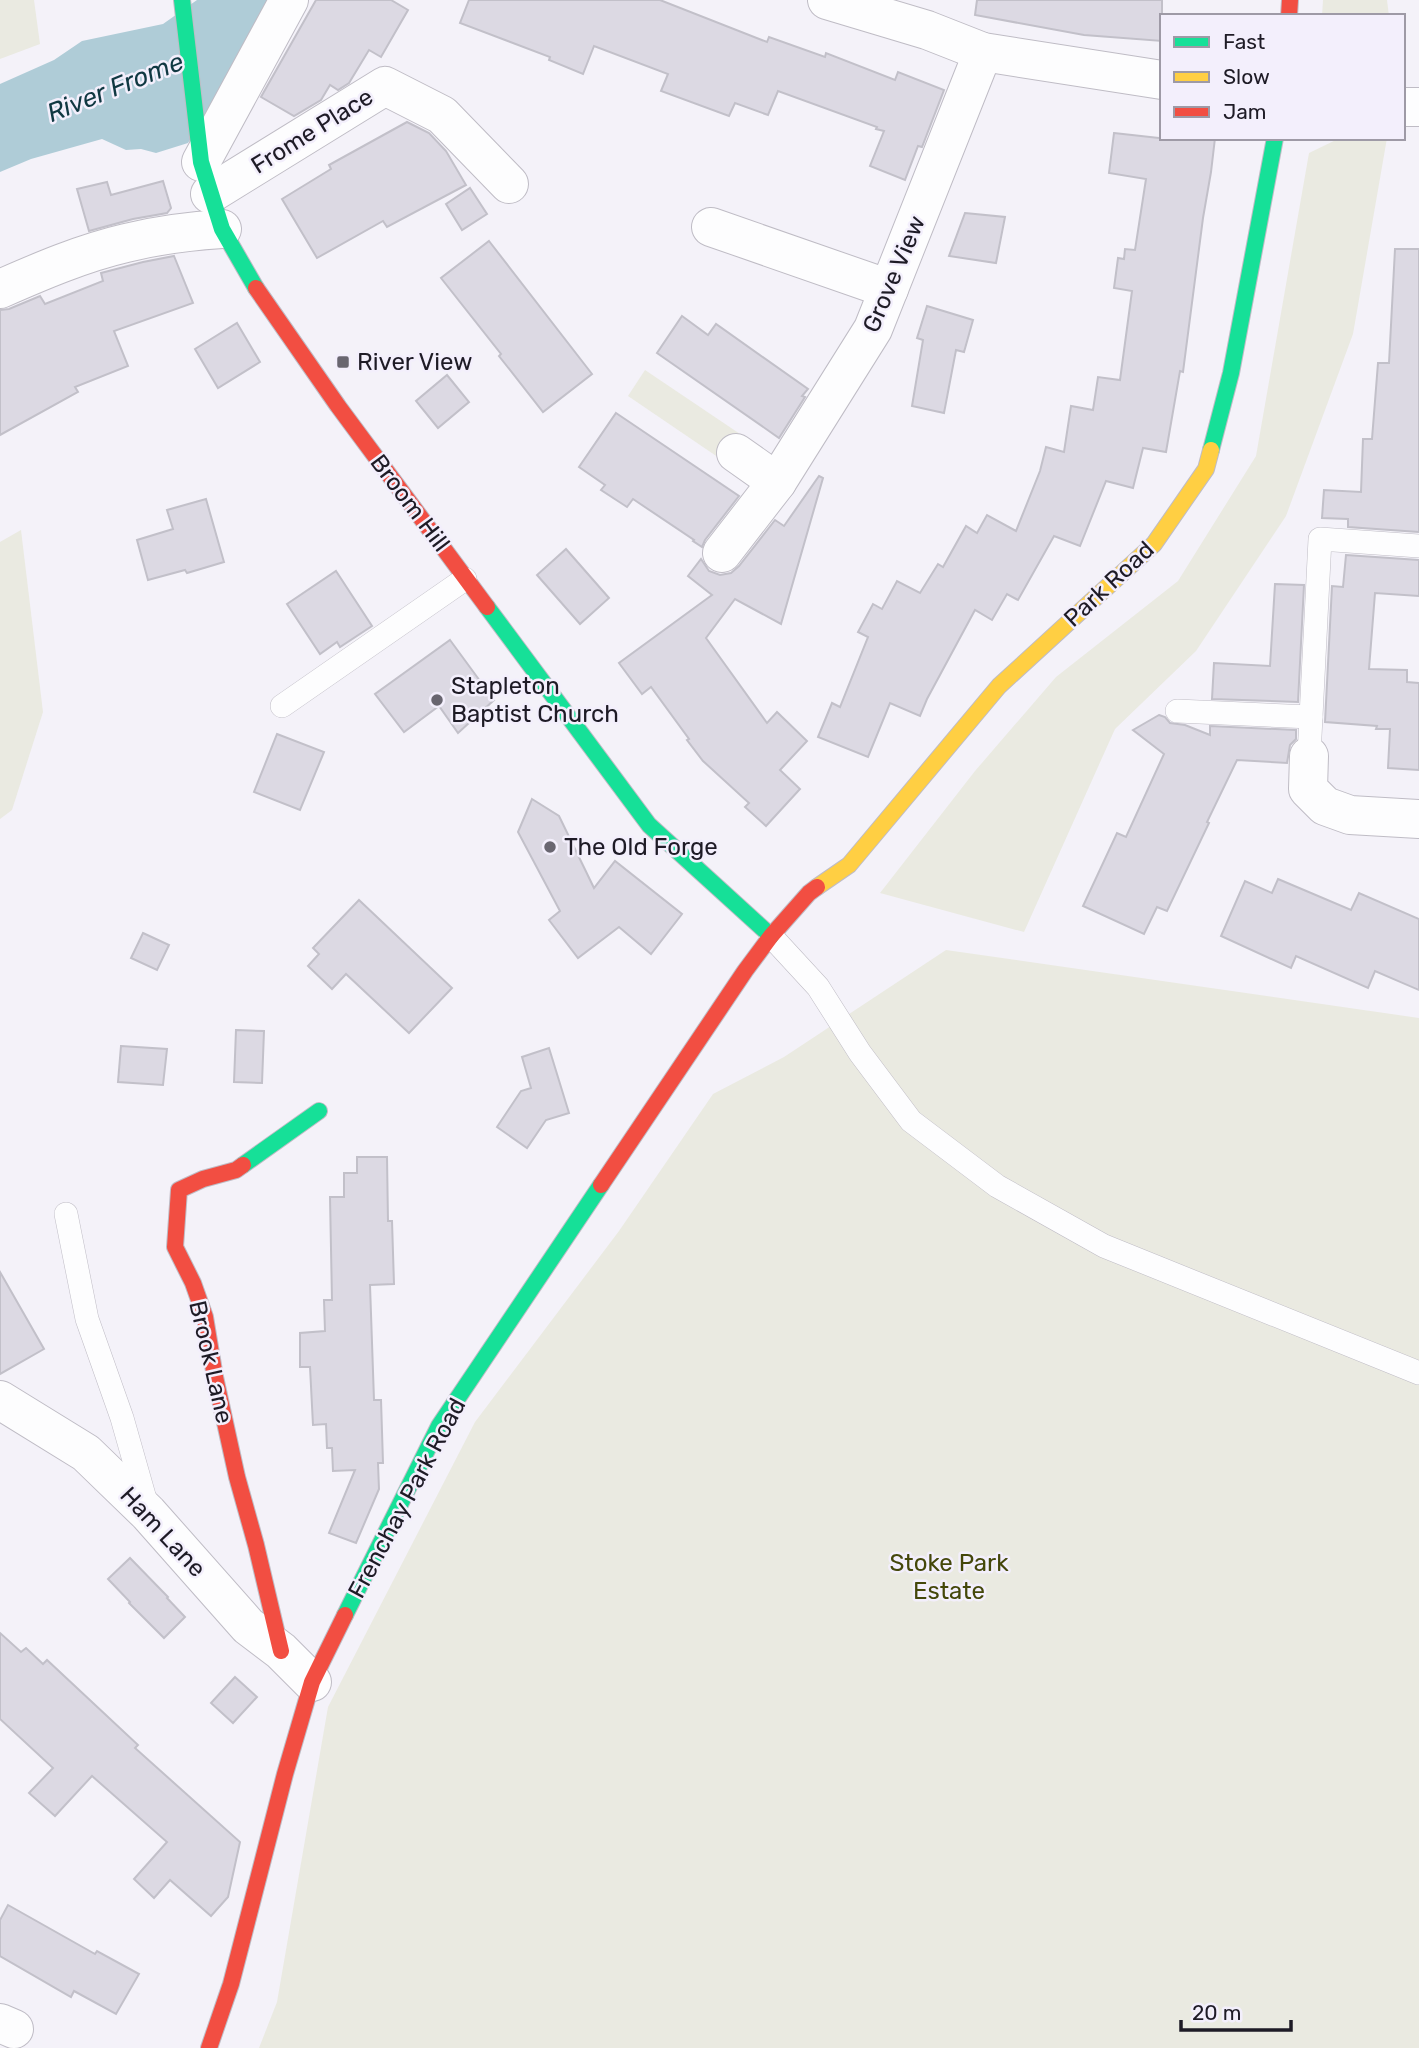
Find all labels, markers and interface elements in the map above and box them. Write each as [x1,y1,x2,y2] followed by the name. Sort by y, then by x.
[1160,14,1405,140] legend
[1223,29,1265,54] text: Fast
[42,46,189,129] water label: River Frome
[1223,64,1270,89] text: Slow
[246,83,378,179] street label: Frome Place
[1223,99,1267,124] text: Jam
[857,212,931,336] street label: Grove View
[357,348,472,376] place label: River View
[335,354,351,370] marker: River View
[364,449,456,557] street label: Broom Hill
[1058,535,1160,633] street label: Park Road
[451,672,619,728] place label: Stapleton Baptist Church
[429,692,445,708] marker: Stapleton Baptist Church
[564,833,718,861] place label: The Old Forge
[542,839,558,855] marker: The Old Forge
[183,1298,239,1426] street label: Brook Lane
[342,1393,472,1603] street label: Frenchay Park Road
[114,1481,212,1583] street label: Ham Lane
[889,1549,1009,1605] park label: Stoke Park Estate
[1181,1988,1291,2032] scale bar
[1192,2000,1241,2025] text: 20 m

